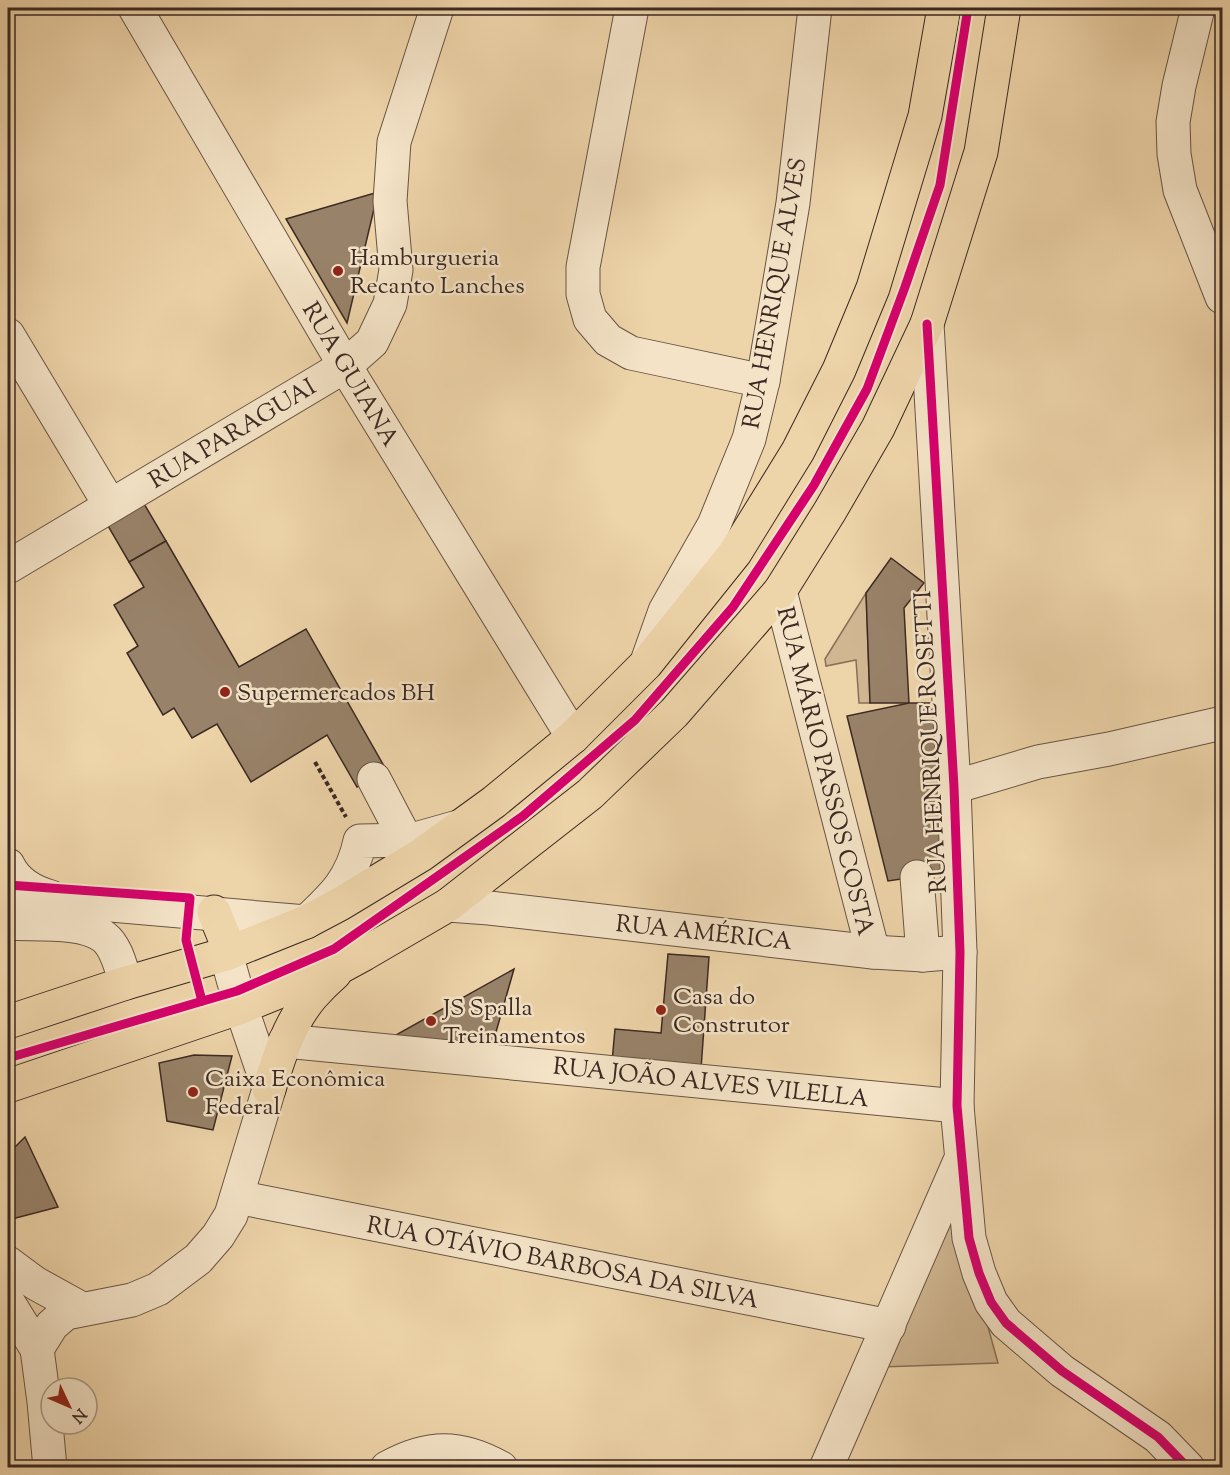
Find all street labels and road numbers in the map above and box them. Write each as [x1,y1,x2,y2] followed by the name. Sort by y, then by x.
[735,155,817,432] street label: RUA HENRIQUE ALVES
[293,296,406,454] street label: RUA GUIANA
[143,371,323,498] street label: RUA PARAGUAI
[907,590,957,894] street label: RUA HENRIQUE ROSETTI
[767,603,882,940] street label: RUA MÁRIO PASSOS COSTA
[614,908,794,960] street label: RUA AMÉRICA
[551,1050,871,1118] street label: RUA JOÃO ALVES VILELLA
[363,1209,762,1319] street label: RUA OTÁVIO BARBOSA DA SILVA

